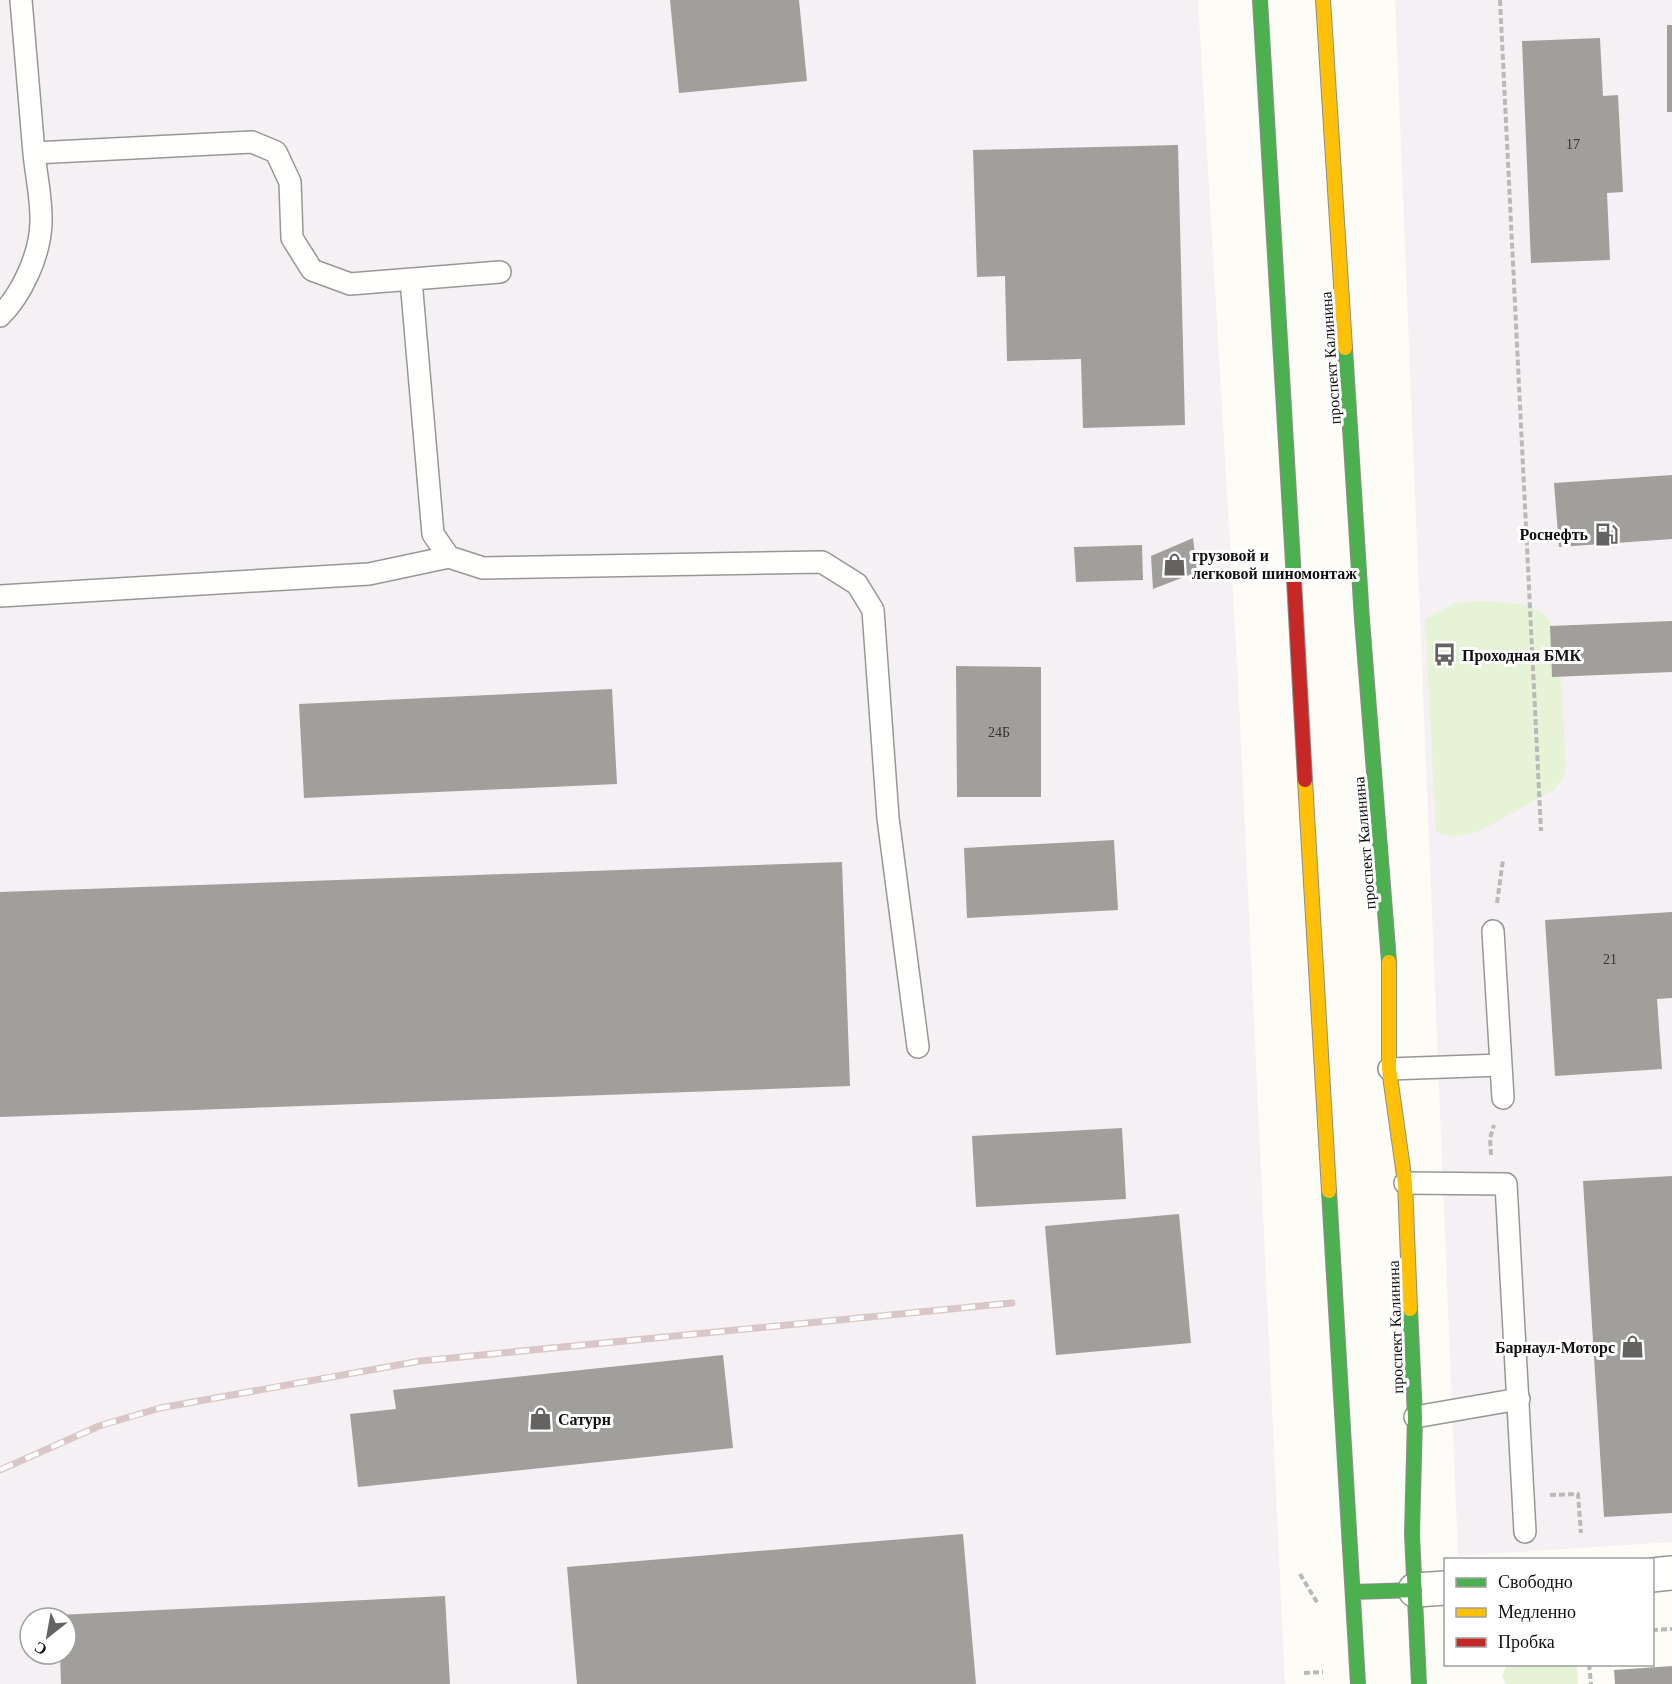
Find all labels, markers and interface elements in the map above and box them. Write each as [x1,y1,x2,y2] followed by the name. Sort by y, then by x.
[1566,137,1580,152] house number: 17
[1317,291,1345,425] street label: проспект Калинина
[1593,521,1619,547] fuel station icon: Роснефть
[1520,526,1589,544] place label: Роснефть
[1192,547,1357,582] place label: грузовой и легковой шиномонтаж
[1161,551,1187,577] shop icon: грузовой и легковой шиномонтаж
[1431,642,1457,668] bus stop icon: Проходная БМК
[1462,647,1582,665] place label: Проходная БМК
[988,725,1010,740] house number: 24Б
[1350,776,1380,910] street label: проспект Калинина
[1603,952,1617,967] house number: 21
[1385,1260,1407,1394] street label: проспект Калинина
[1620,1334,1646,1360] shop icon: Барнаул-Моторс
[1495,1339,1615,1357] place label: Барнаул-Моторс
[527,1406,553,1432] shop icon: Сатурн
[558,1411,611,1429] place label: Сатурн
[1444,1558,1654,1666] legend
[1498,1572,1573,1592] text: Свободно
[1498,1602,1576,1622] text: Медленно
[18,1606,78,1666] north arrow
[1498,1632,1555,1652] text: Пробка
[31,1638,50,1659] text: С

